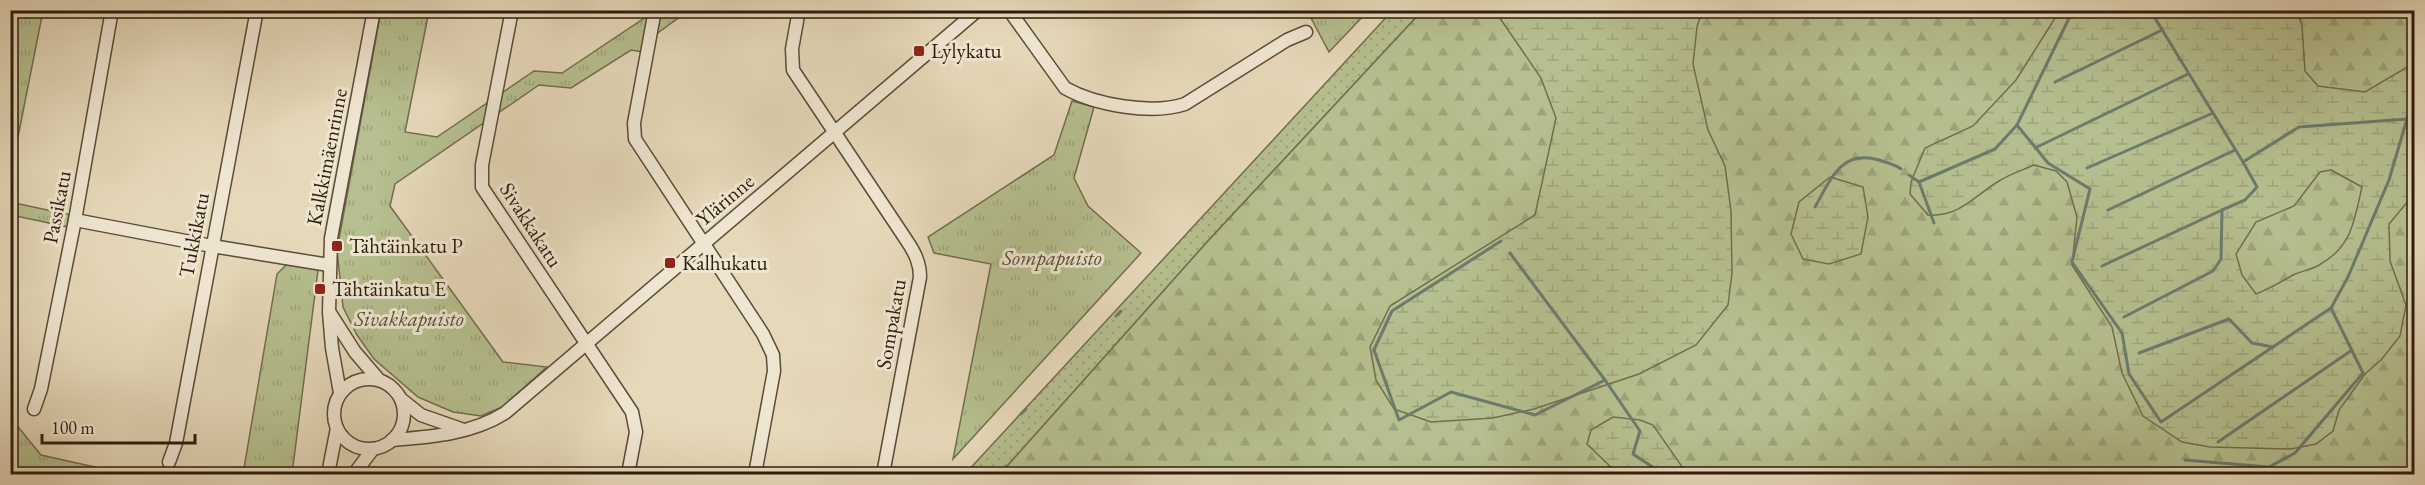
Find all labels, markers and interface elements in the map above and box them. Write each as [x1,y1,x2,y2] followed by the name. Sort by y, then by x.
[931,37,1002,64] place label: Lylykatu
[912,44,926,58] marker: Lylykatu
[300,86,353,228] street label: Kalkkimäenrinne
[690,167,759,232] street label: Ylärinne
[36,168,77,246] street label: Passikatu
[494,177,569,272] street label: Sivakkakatu
[172,190,215,280] street label: Tukkikatu
[349,232,463,259] place label: Tähtäinkatu P
[330,239,344,253] marker: Tähtäinkatu P
[1001,244,1102,271] park label: Sompapuisto
[682,249,768,276] place label: Kalhukatu
[663,256,677,270] marker: Kalhukatu
[332,275,446,302] place label: Tähtäinkatu E
[869,277,912,371] street label: Sompakatu
[313,282,327,296] marker: Tähtäinkatu E
[353,305,464,332] park label: Sivakkapuisto
[42,407,195,445] scale bar
[51,416,95,439] text: 100 m

